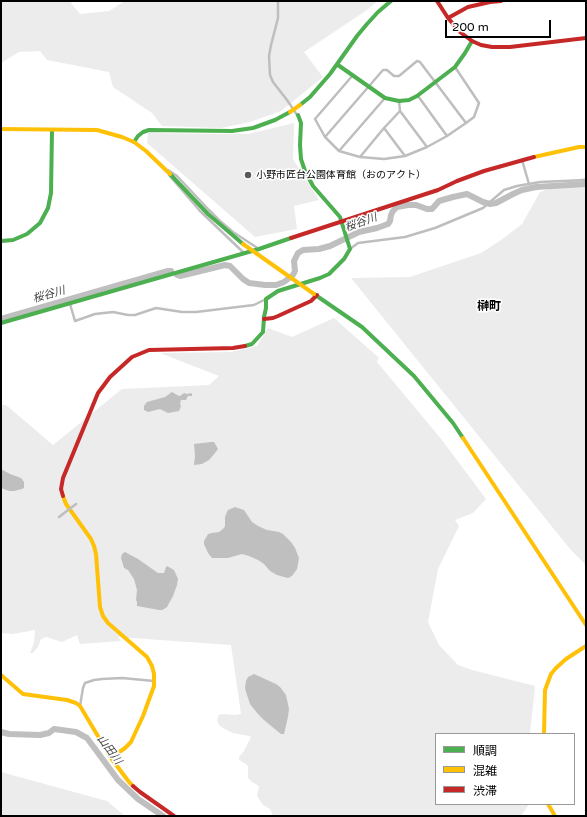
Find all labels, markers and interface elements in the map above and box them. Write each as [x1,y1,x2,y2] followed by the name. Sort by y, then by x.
[447,12,553,38] scale bar
[452,20,489,34] text: 200 m
[256,169,426,181] place label: 小野市匠台公園体育館（おのアクト）
[243,170,253,180] marker: 小野市匠台公園体育館（おのアクト）
[343,211,379,235] water label: 桜谷川
[31,284,67,306] water label: 桜谷川
[477,300,501,314] district label: 榊町
[94,733,124,767] water label: 山田川
[435,733,575,805] legend
[473,744,497,758] text: 順調
[473,764,497,778] text: 混雑
[473,784,497,798] text: 渋滞

